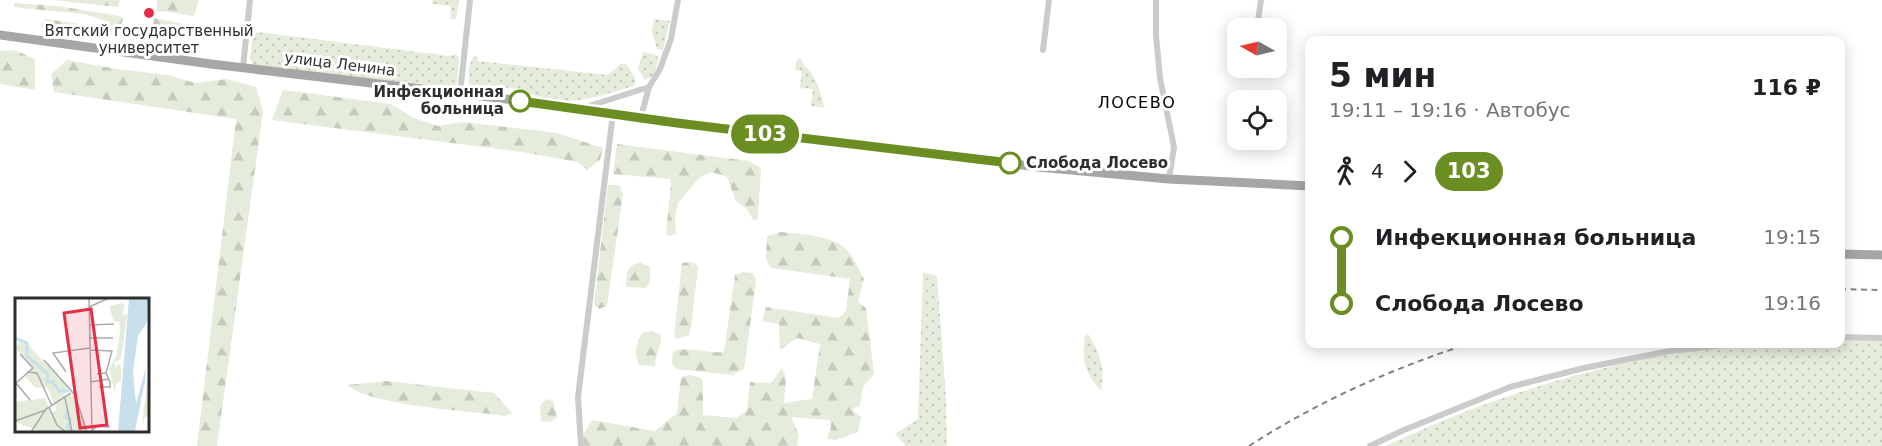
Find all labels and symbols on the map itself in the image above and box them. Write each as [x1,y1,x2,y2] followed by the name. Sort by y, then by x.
[142,6,156,20] marker: Вятский государственный университет
[1227,18,1287,78] north arrow
[44,22,254,57] place label: Вятский государственный университет
[284,48,396,80] street label: улица Ленина
[373,83,504,118] place label: Инфекционная больница
[509,90,531,112] marker: Инфекционная больница
[1098,93,1176,112] district label: ЛОСЕВО
[730,114,800,154] line badge: 103
[999,152,1021,174] marker: Слобода Лосево
[1026,154,1168,172] place label: Слобода Лосево
[15,298,148,431] inset map

